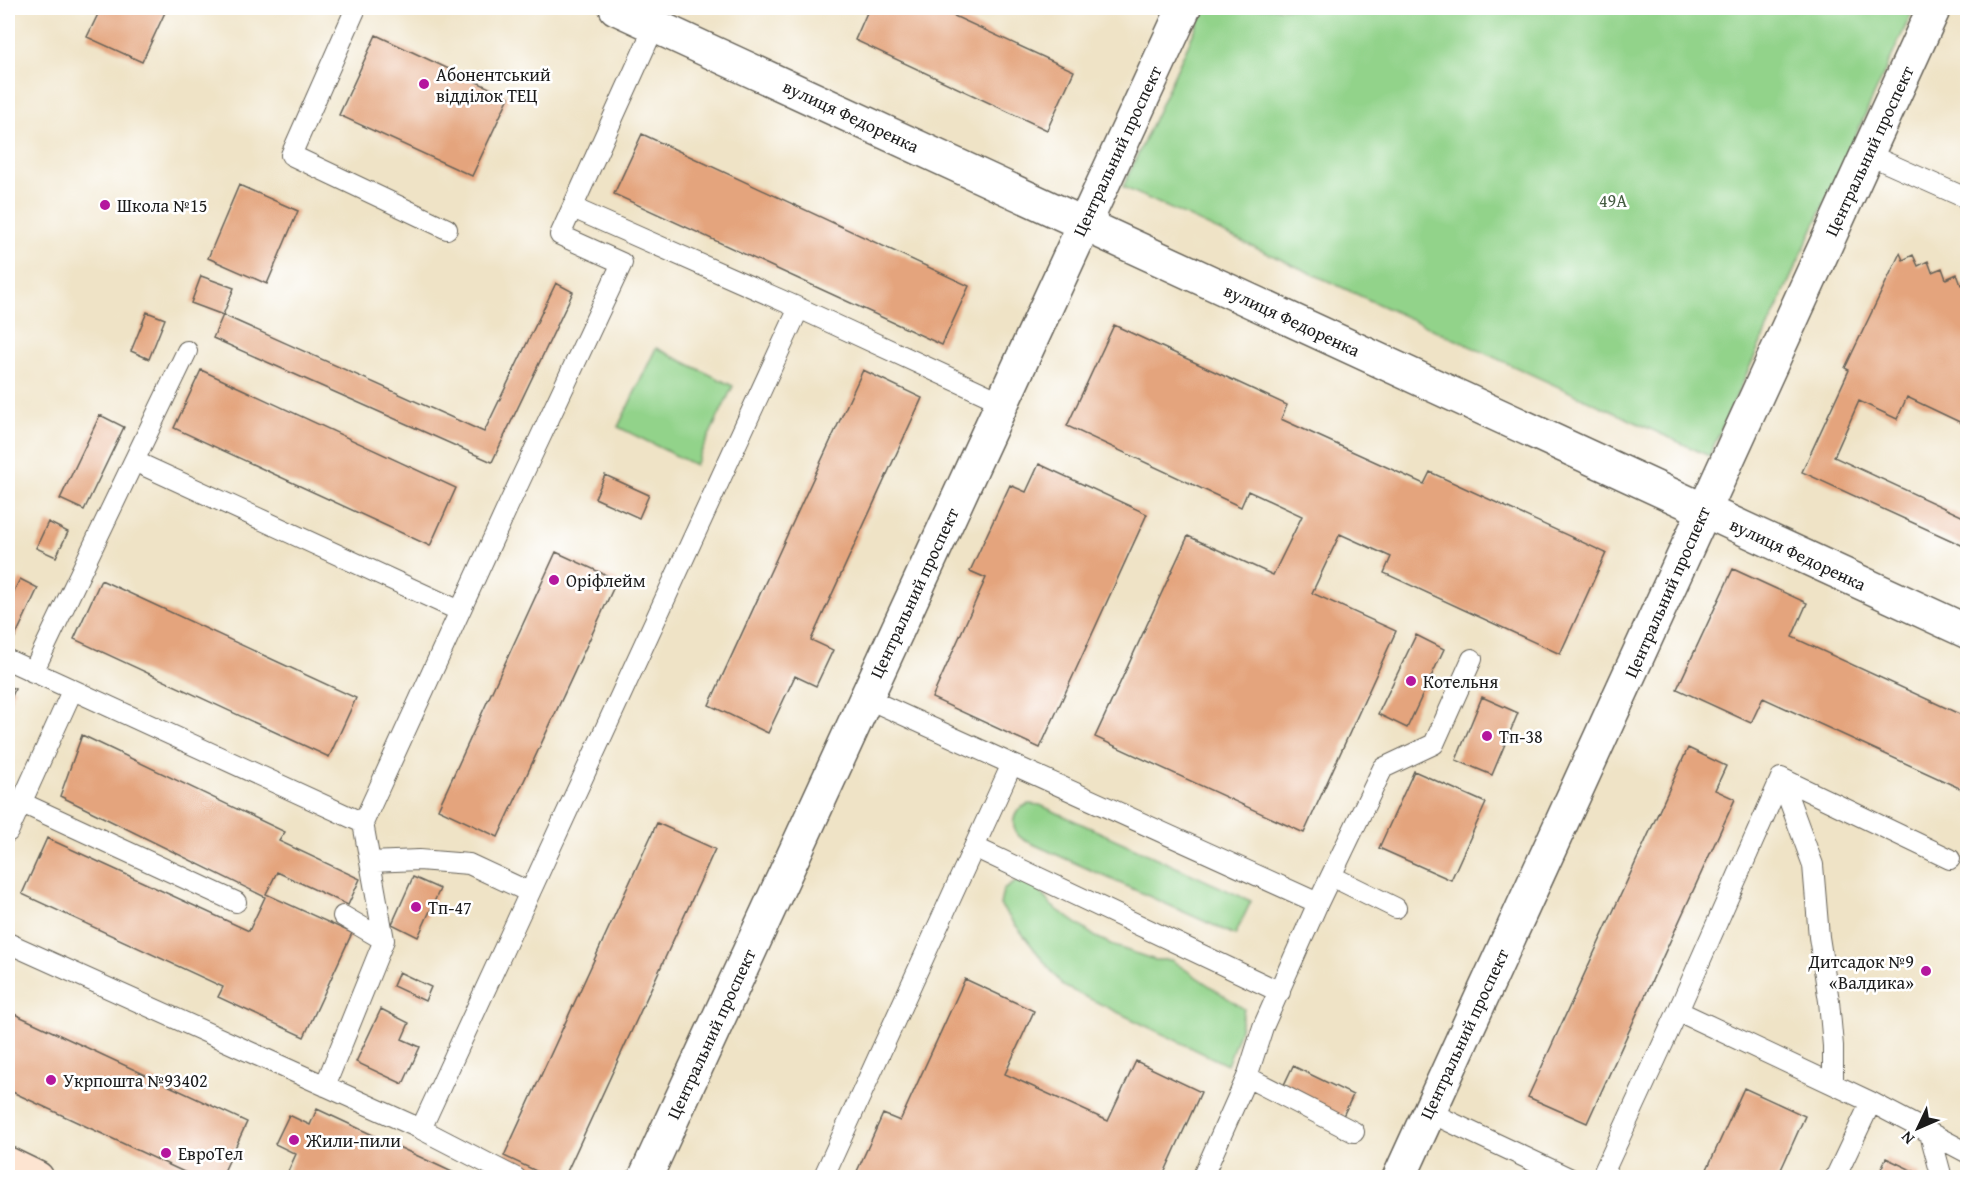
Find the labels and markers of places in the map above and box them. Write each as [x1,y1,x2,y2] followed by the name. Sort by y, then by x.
[436,61,551,109] place label: Абонентський відділок ТЕЦ
[417,77,431,91] marker: Абонентський відділок ТЕЦ
[117,192,207,219] place label: Школа №15
[98,198,112,212] marker: Школа №15
[566,567,646,594] place label: Оріфлейм
[547,573,561,587] marker: Оріфлейм
[1423,668,1498,695] place label: Котельня
[1404,674,1418,688] marker: Котельня
[1499,723,1543,750] place label: Тп-38
[1480,729,1494,743] marker: Тп-38
[428,894,472,921] place label: Тп-47
[409,900,423,914] marker: Тп-47
[1808,948,1914,996] place label: Дитсадок №9 «Валдика»
[1919,964,1933,978] marker: Дитсадок №9 «Валдика»
[63,1067,208,1094] place label: Укрпошта №93402
[44,1073,58,1087] marker: Укрпошта №93402
[305,1127,401,1154] place label: Жили-пили
[287,1133,301,1147] marker: Жили-пили
[178,1140,243,1167] place label: ЕвроТел
[159,1146,173,1160] marker: ЕвроТел

